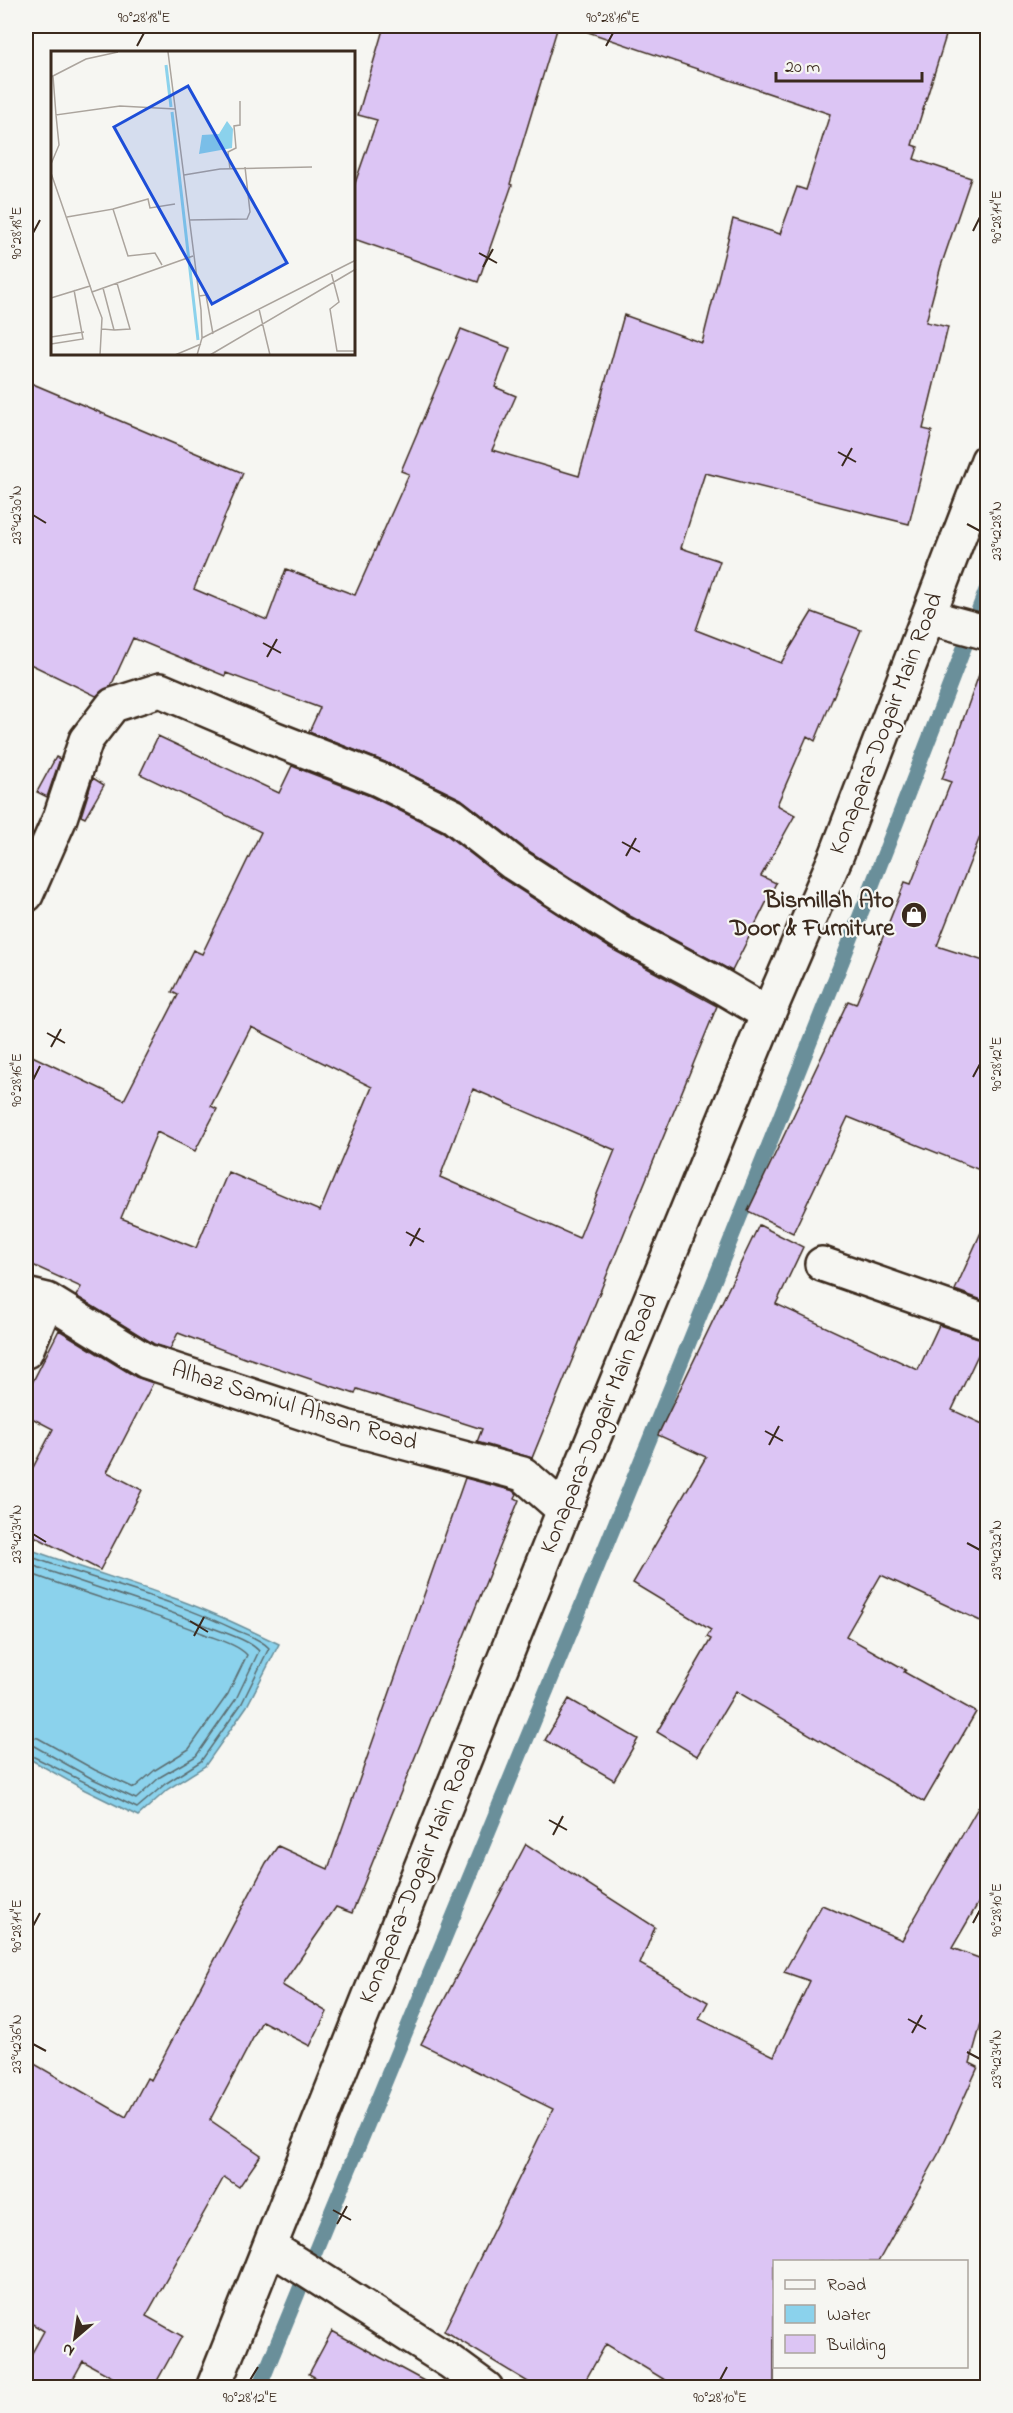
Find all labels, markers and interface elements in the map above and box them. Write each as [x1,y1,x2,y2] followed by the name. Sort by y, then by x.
[118,7,170,29] text: 90°28'18"E
[586,7,640,29] text: 90°28'16"E
[776,45,922,83] scale bar
[51,51,356,356] inset map
[785,55,820,81] text: 20 m
[986,190,1008,244] text: 90°28'14"E
[6,207,28,259] text: 90°28'18"E
[6,485,28,545] text: 23°42'30"N
[986,501,1008,561] text: 23°42'28"N
[821,588,953,860] street label: Konapara-Dogair Main Road
[729,884,895,947] place label: Bismillah Ato Door & Furniture
[899,900,929,930] shop icon: Bismillah Ato Door & Furniture
[986,1037,1008,1091] text: 90°28'12"E
[6,1053,28,1107] text: 90°28'16"E
[532,1288,668,1559] street label: Konapara-Dogair Main Road
[167,1353,422,1461] street label: Alhaz Samiul Ahsan Road
[6,1505,28,1563] text: 23°42'34"N
[986,1520,1008,1580] text: 23°42'32"N
[351,1738,487,2009] street label: Konapara-Dogair Main Road
[986,1883,1008,1937] text: 90°28'10"E
[6,1899,28,1953] text: 90°28'14"E
[6,2014,28,2074] text: 23°42'36"N
[986,2030,1008,2088] text: 23°42'34"N
[773,2260,968,2368] legend
[827,2273,866,2299] text: Road
[827,2303,871,2329] text: Water
[45,2308,105,2368] north arrow
[826,2333,886,2360] text: Building
[58,2336,79,2362] text: N
[223,2387,277,2409] text: 90°28'12"E
[693,2387,747,2409] text: 90°28'10"E

